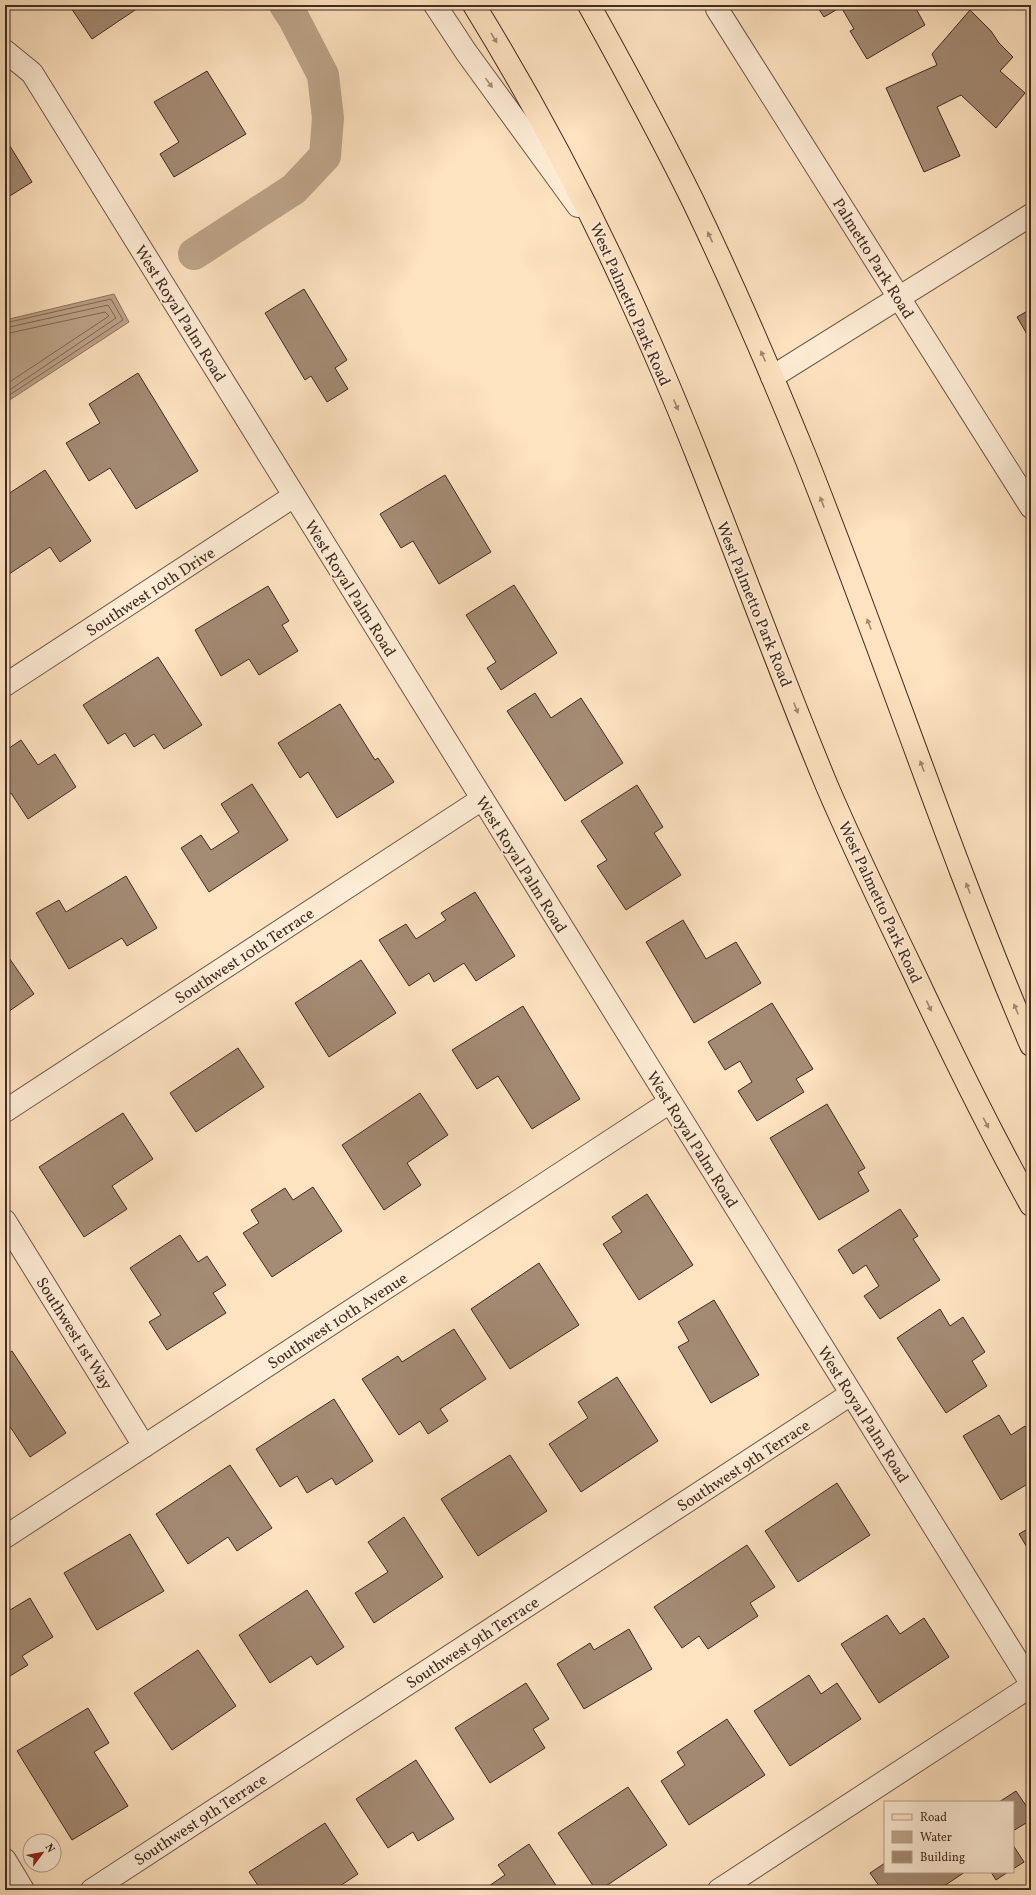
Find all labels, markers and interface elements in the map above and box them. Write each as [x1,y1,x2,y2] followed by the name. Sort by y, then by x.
[491,32,498,44] one-way arrow
[485,78,493,88] one-way arrow
[826,195,918,324] street label: Palmetto Park Road
[583,220,675,390] street label: West Palmetto Park Road
[707,232,713,243] one-way arrow
[128,242,230,387] street label: West Royal Palm Road
[760,351,766,362] one-way arrow
[673,400,679,411] one-way arrow
[819,496,825,508] one-way arrow
[298,517,400,662] street label: West Royal Palm Road
[710,519,796,691] street label: West Palmetto Park Road
[82,543,220,643] street label: Southwest 10th Drive
[866,618,872,629] one-way arrow
[794,703,800,715] one-way arrow
[919,760,925,772] one-way arrow
[469,793,571,938] street label: West Royal Palm Road
[832,818,926,987] street label: West Palmetto Park Road
[964,882,970,894] one-way arrow
[171,903,319,1010] street label: Southwest 10th Terrace
[926,1000,932,1012] one-way arrow
[1012,1003,1019,1015] one-way arrow
[640,1068,742,1213] street label: West Royal Palm Road
[983,1117,990,1128] one-way arrow
[264,1268,412,1375] street label: Southwest 10th Avenue
[30,1274,117,1395] street label: Southwest 1st Way
[811,1343,913,1488] street label: West Royal Palm Road
[673,1415,815,1518] street label: Southwest 9th Terrace
[402,1592,544,1695] street label: Southwest 9th Terrace
[130,1769,272,1872] street label: Southwest 9th Terrace
[884,1801,1014,1873] legend
[920,1810,947,1826] text: Road
[920,1830,952,1846] text: Water
[22,1833,62,1873] north arrow
[41,1841,58,1856] text: N
[920,1850,965,1866] text: Building

